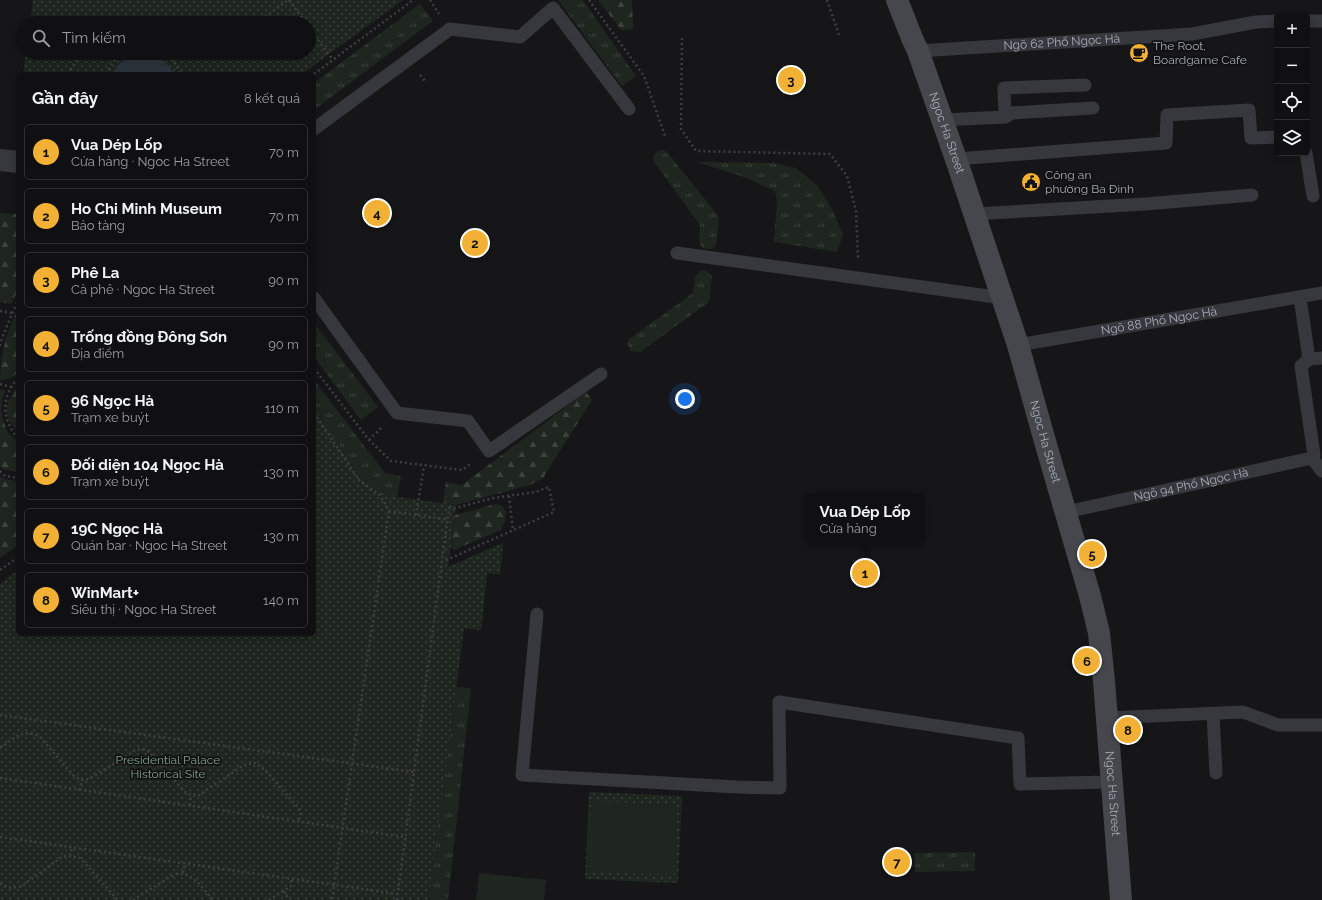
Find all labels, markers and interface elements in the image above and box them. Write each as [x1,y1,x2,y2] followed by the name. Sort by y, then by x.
[1274,12,1310,156] map controls
[1274,12,1310,48] button: +
[16,16,316,60] search box
[30,27,52,49] icon: search
[62,29,126,47] text: Tìm kiếm
[1003,31,1120,53] street label: Ngõ 62 Phố Ngọc Hà
[1153,39,1247,67] place label: The Root, Boardgame Cafe
[1128,42,1150,64] cafe icon: The Root, Boardgame Cafe
[1274,48,1310,84] button: −
[778,65,804,95] pin: 3
[1274,84,1310,120] button: locate
[32,88,98,108] text: Gần đây
[926,90,967,175] street label: Ngoc Ha Street
[244,91,300,106] text: 8 kết quả
[1274,120,1310,156] button: layers
[71,136,162,154] text: Vua Dép Lốp
[43,145,49,160] text: 1
[269,145,299,160] text: 70 m
[71,154,230,169] text: Cửa hàng · Ngoc Ha Street
[1045,168,1134,196] place label: Công an phường Ba Đình
[1020,171,1042,193] public building icon: Công an phường Ba Đình
[364,198,390,228] pin: 4
[71,200,222,218] text: Ho Chi Minh Museum
[42,209,50,224] text: 2
[269,209,299,224] text: 70 m
[71,218,125,233] text: Bảo tàng
[462,228,488,258] pin: 2
[71,264,119,282] text: Phê La
[42,273,50,288] text: 3
[268,273,299,288] text: 90 m
[71,282,215,297] text: Cà phê · Ngoc Ha Street
[1100,304,1218,338] street label: Ngõ 88 Phố Ngọc Hà
[71,328,227,346] text: Trống đồng Đông Sơn
[42,337,50,352] text: 4
[268,337,299,352] text: 90 m
[71,346,124,361] text: Địa điểm
[675,389,695,409] your location
[71,392,154,410] text: 96 Ngọc Hà
[1027,399,1064,484] street label: Ngoc Ha Street
[42,401,50,416] text: 5
[265,401,299,416] text: 110 m
[71,410,149,425] text: Trạm xe buýt
[71,456,224,474] text: Đối diện 104 Ngọc Hà
[42,465,50,480] text: 6
[263,465,299,480] text: 130 m
[1132,465,1250,504] street label: Ngõ 94 Phố Ngọc Hà
[71,474,149,489] text: Trạm xe buýt
[805,493,925,545] popup
[819,503,911,521] text: Vua Dép Lốp
[71,520,163,538] text: 19C Ngọc Hà
[819,521,877,536] text: Cửa hàng
[42,529,50,544] text: 7
[263,529,299,544] text: 130 m
[71,538,227,553] text: Quán bar · Ngoc Ha Street
[1079,539,1105,569] pin: 5
[852,558,878,588] pin: 1
[71,584,139,602] text: WinMart+
[42,593,50,608] text: 8
[263,593,299,608] text: 140 m
[71,602,216,617] text: Siêu thị · Ngoc Ha Street
[1074,646,1100,676] pin: 6
[1115,715,1141,745] pin: 8
[1102,750,1123,836] street label: Ngoc Ha Street
[116,753,220,781] park label: Presidential Palace Historical Site
[884,847,910,877] pin: 7

